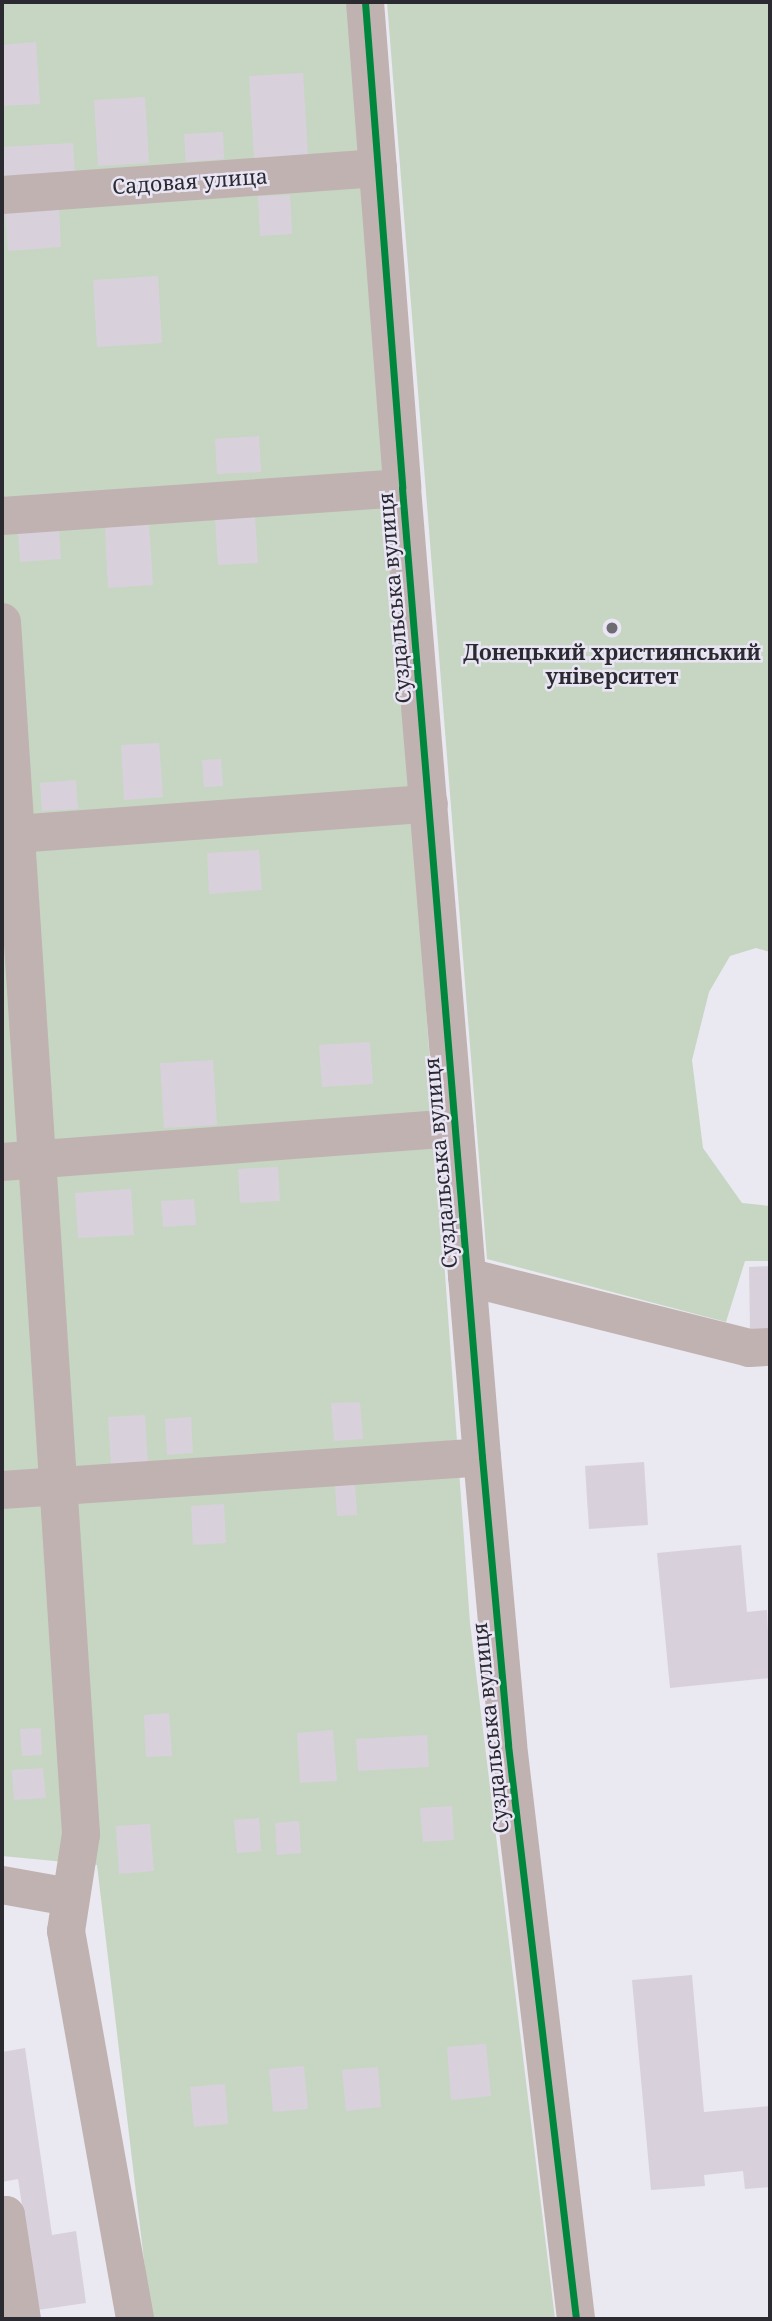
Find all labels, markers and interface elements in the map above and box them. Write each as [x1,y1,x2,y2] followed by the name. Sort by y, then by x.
[111,163,269,199] street label: Садовая улица
[372,491,416,705] street label: Суздальська вулиця
[604,620,620,636] marker: Донецький християнський університет
[463,639,761,689] place label: Донецький християнський університет
[418,1056,462,1270] street label: Суздальська вулиця
[466,1621,514,1835] street label: Суздальська вулиця

